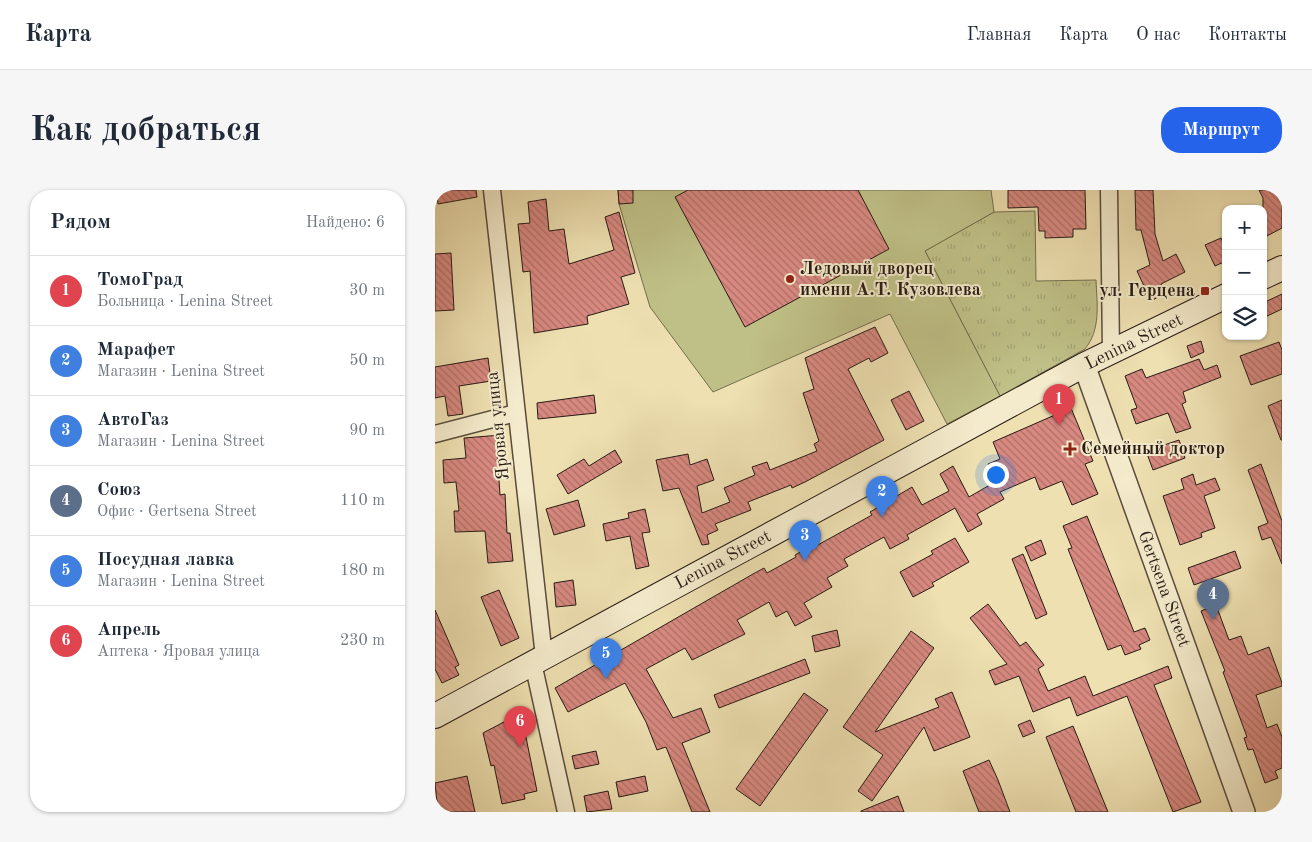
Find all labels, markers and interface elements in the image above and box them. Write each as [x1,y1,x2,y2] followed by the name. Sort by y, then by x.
[25,23,92,47] text: Карта
[967,26,1031,44] text: Главная
[1059,26,1108,44] text: Карта
[1136,26,1180,44] text: О нас
[1208,26,1287,44] text: Контакты
[1161,107,1282,153] button: Маршрут
[30,113,261,148] text: Как добраться
[1222,205,1267,340] map controls
[1222,205,1267,250] button: +
[50,212,111,233] text: Рядом
[306,215,385,231] text: Найдено: 6
[1222,250,1267,295] button: −
[800,260,981,299] place label: Ледовый дворец имени А.Т. Кузовлева
[97,271,183,290] text: ТомоГрад
[784,273,796,285] marker: Ледовый дворец имени А.Т. Кузовлева
[1100,282,1195,300] place label: ул. Герцена
[61,283,71,299] text: 1
[349,283,385,299] text: 30 m
[1199,285,1211,297] marker: ул. Герцена
[97,294,273,310] text: Больница · Lenina Street
[1222,295,1267,340] button: layers
[1082,311,1186,373] street label: Lenina Street
[97,341,175,360] text: Марафет
[61,353,71,369] text: 2
[349,353,385,369] text: 50 m
[97,364,265,380] text: Магазин · Lenina Street
[483,370,513,482] street label: Яровая улица
[1043,384,1075,425] pin: 1
[97,411,169,430] text: АвтоГаз
[61,423,71,439] text: 3
[349,423,385,439] text: 90 m
[97,434,265,450] text: Магазин · Lenina Street
[1081,440,1225,458] place label: Семейный доктор
[1063,442,1077,456] marker: Семейный доктор
[983,462,1009,488] your location
[866,476,898,517] pin: 2
[97,481,141,500] text: Союз
[61,493,71,509] text: 4
[340,493,385,509] text: 110 m
[97,504,257,520] text: Офис · Gertsena Street
[789,520,821,561] pin: 3
[672,527,774,593] street label: Lenina Street
[1135,528,1193,650] street label: Gertsena Street
[97,551,234,570] text: Посудная лавка
[61,563,71,579] text: 5
[340,563,385,579] text: 180 m
[97,574,265,590] text: Магазин · Lenina Street
[1197,579,1229,620] pin: 4
[97,621,161,640] text: Апрель
[61,633,71,649] text: 6
[340,633,385,649] text: 230 m
[590,638,622,679] pin: 5
[97,644,260,660] text: Аптека · Яровая улица
[504,706,536,747] pin: 6

